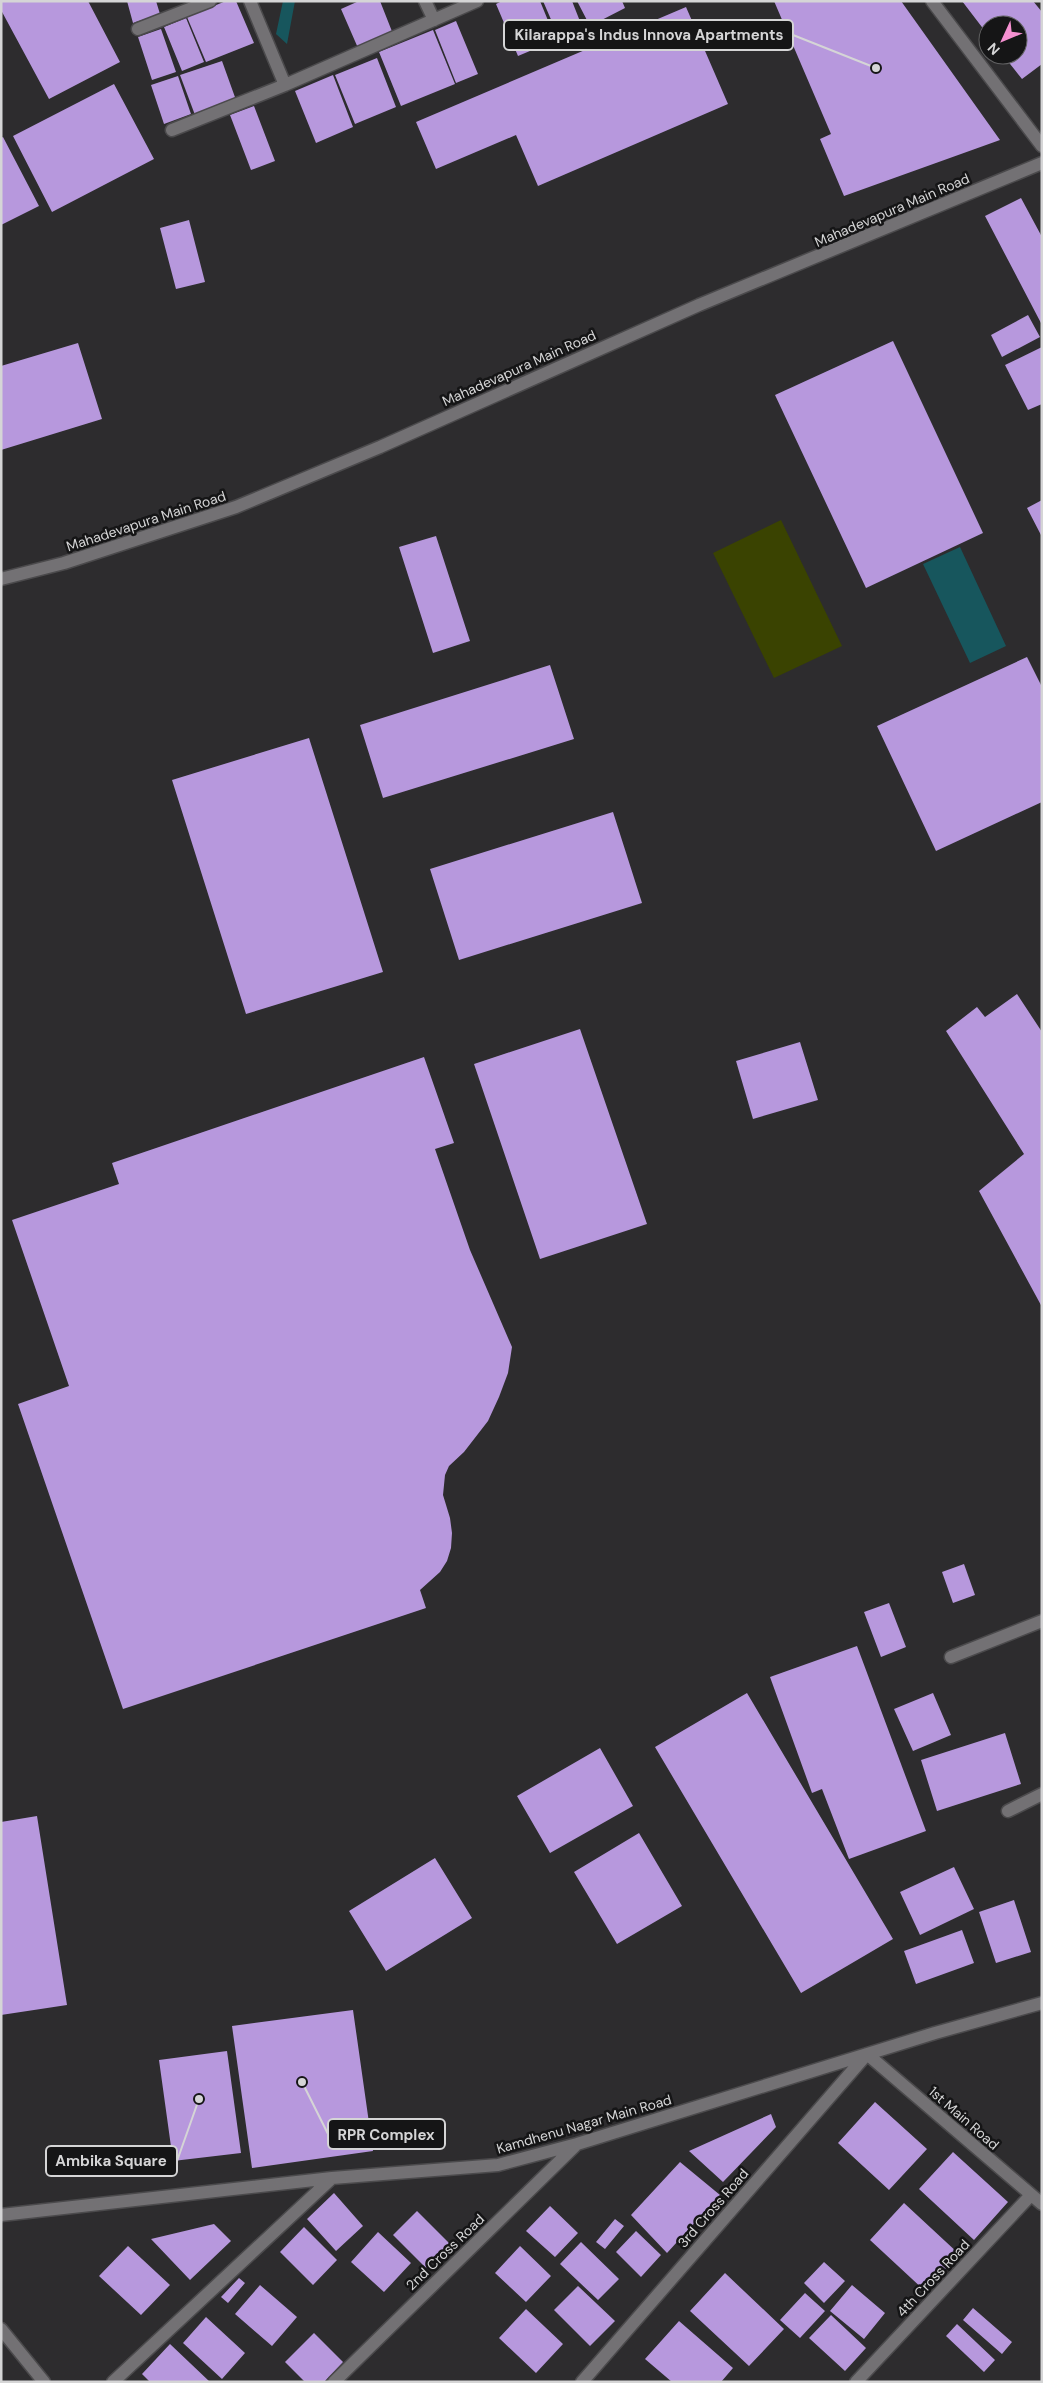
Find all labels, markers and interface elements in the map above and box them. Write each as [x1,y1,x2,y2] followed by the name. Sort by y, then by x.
[978,15,1028,65] north arrow
[504,20,793,50] callout: Kilarappa's Indus Innova Apartments
[515,25,783,45] text: Kilarappa's Indus Innova Apartments
[984,39,1004,59] text: N
[812,169,972,251] street label: Mahadevapura Main Road
[439,326,599,410] street label: Mahadevapura Main Road
[64,487,228,555] street label: Mahadevapura Main Road
[925,2083,1003,2153] street label: 1st Main Road
[494,2090,674,2158] street label: Kamdhenu Nagar Main Road
[328,2119,445,2149] callout: RPR Complex
[338,2125,435,2145] text: RPR Complex
[46,2146,177,2176] callout: Ambika Square
[55,2151,167,2171] text: Ambika Square
[674,2165,752,2251] street label: 3rd Cross Road
[402,2210,488,2294] street label: 2nd Cross Road
[893,2236,973,2320] street label: 4th Cross Road

